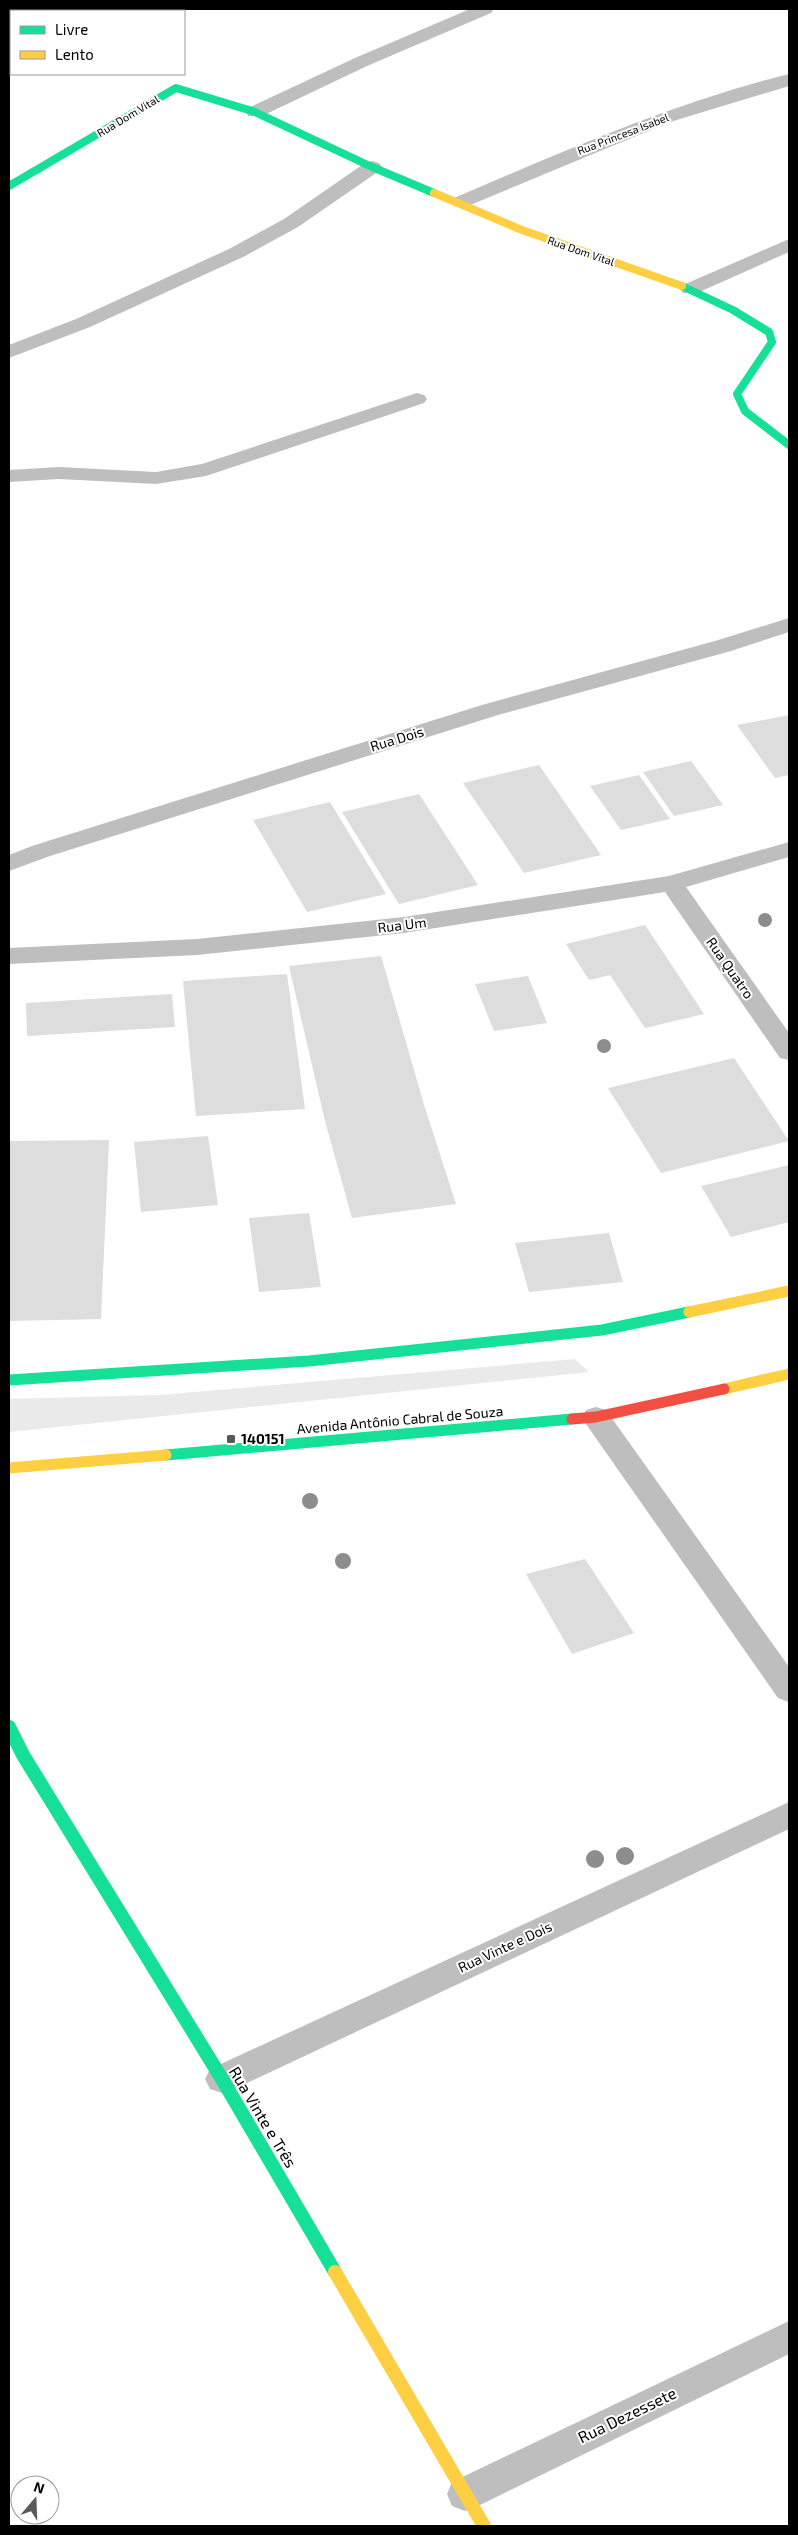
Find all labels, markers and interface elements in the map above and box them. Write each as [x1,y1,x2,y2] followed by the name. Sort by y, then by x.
[10,10,185,75] legend
[55,20,88,38] text: Livre
[55,45,94,63] text: Lento
[94,92,162,139] street label: Rua Dom Vital
[575,110,671,157] street label: Rua Princesa Isabel
[546,233,617,268] street label: Rua Dom Vital
[368,722,426,755] street label: Rua Dois
[377,913,427,936] street label: Rua Um
[703,934,758,1002] street label: Rua Quatro
[296,1402,504,1437] street label: Avenida Antônio Cabral de Souza
[241,1430,285,1447] place label: 140151
[225,1433,237,1445] marker: 140151
[455,1917,554,1976] street label: Rua Vinte e Dois
[226,2063,301,2171] street label: Rua Vinte e Três
[575,2383,679,2447] street label: Rua Dezessete
[10,2475,60,2525] north arrow
[32,2478,47,2497] text: N

